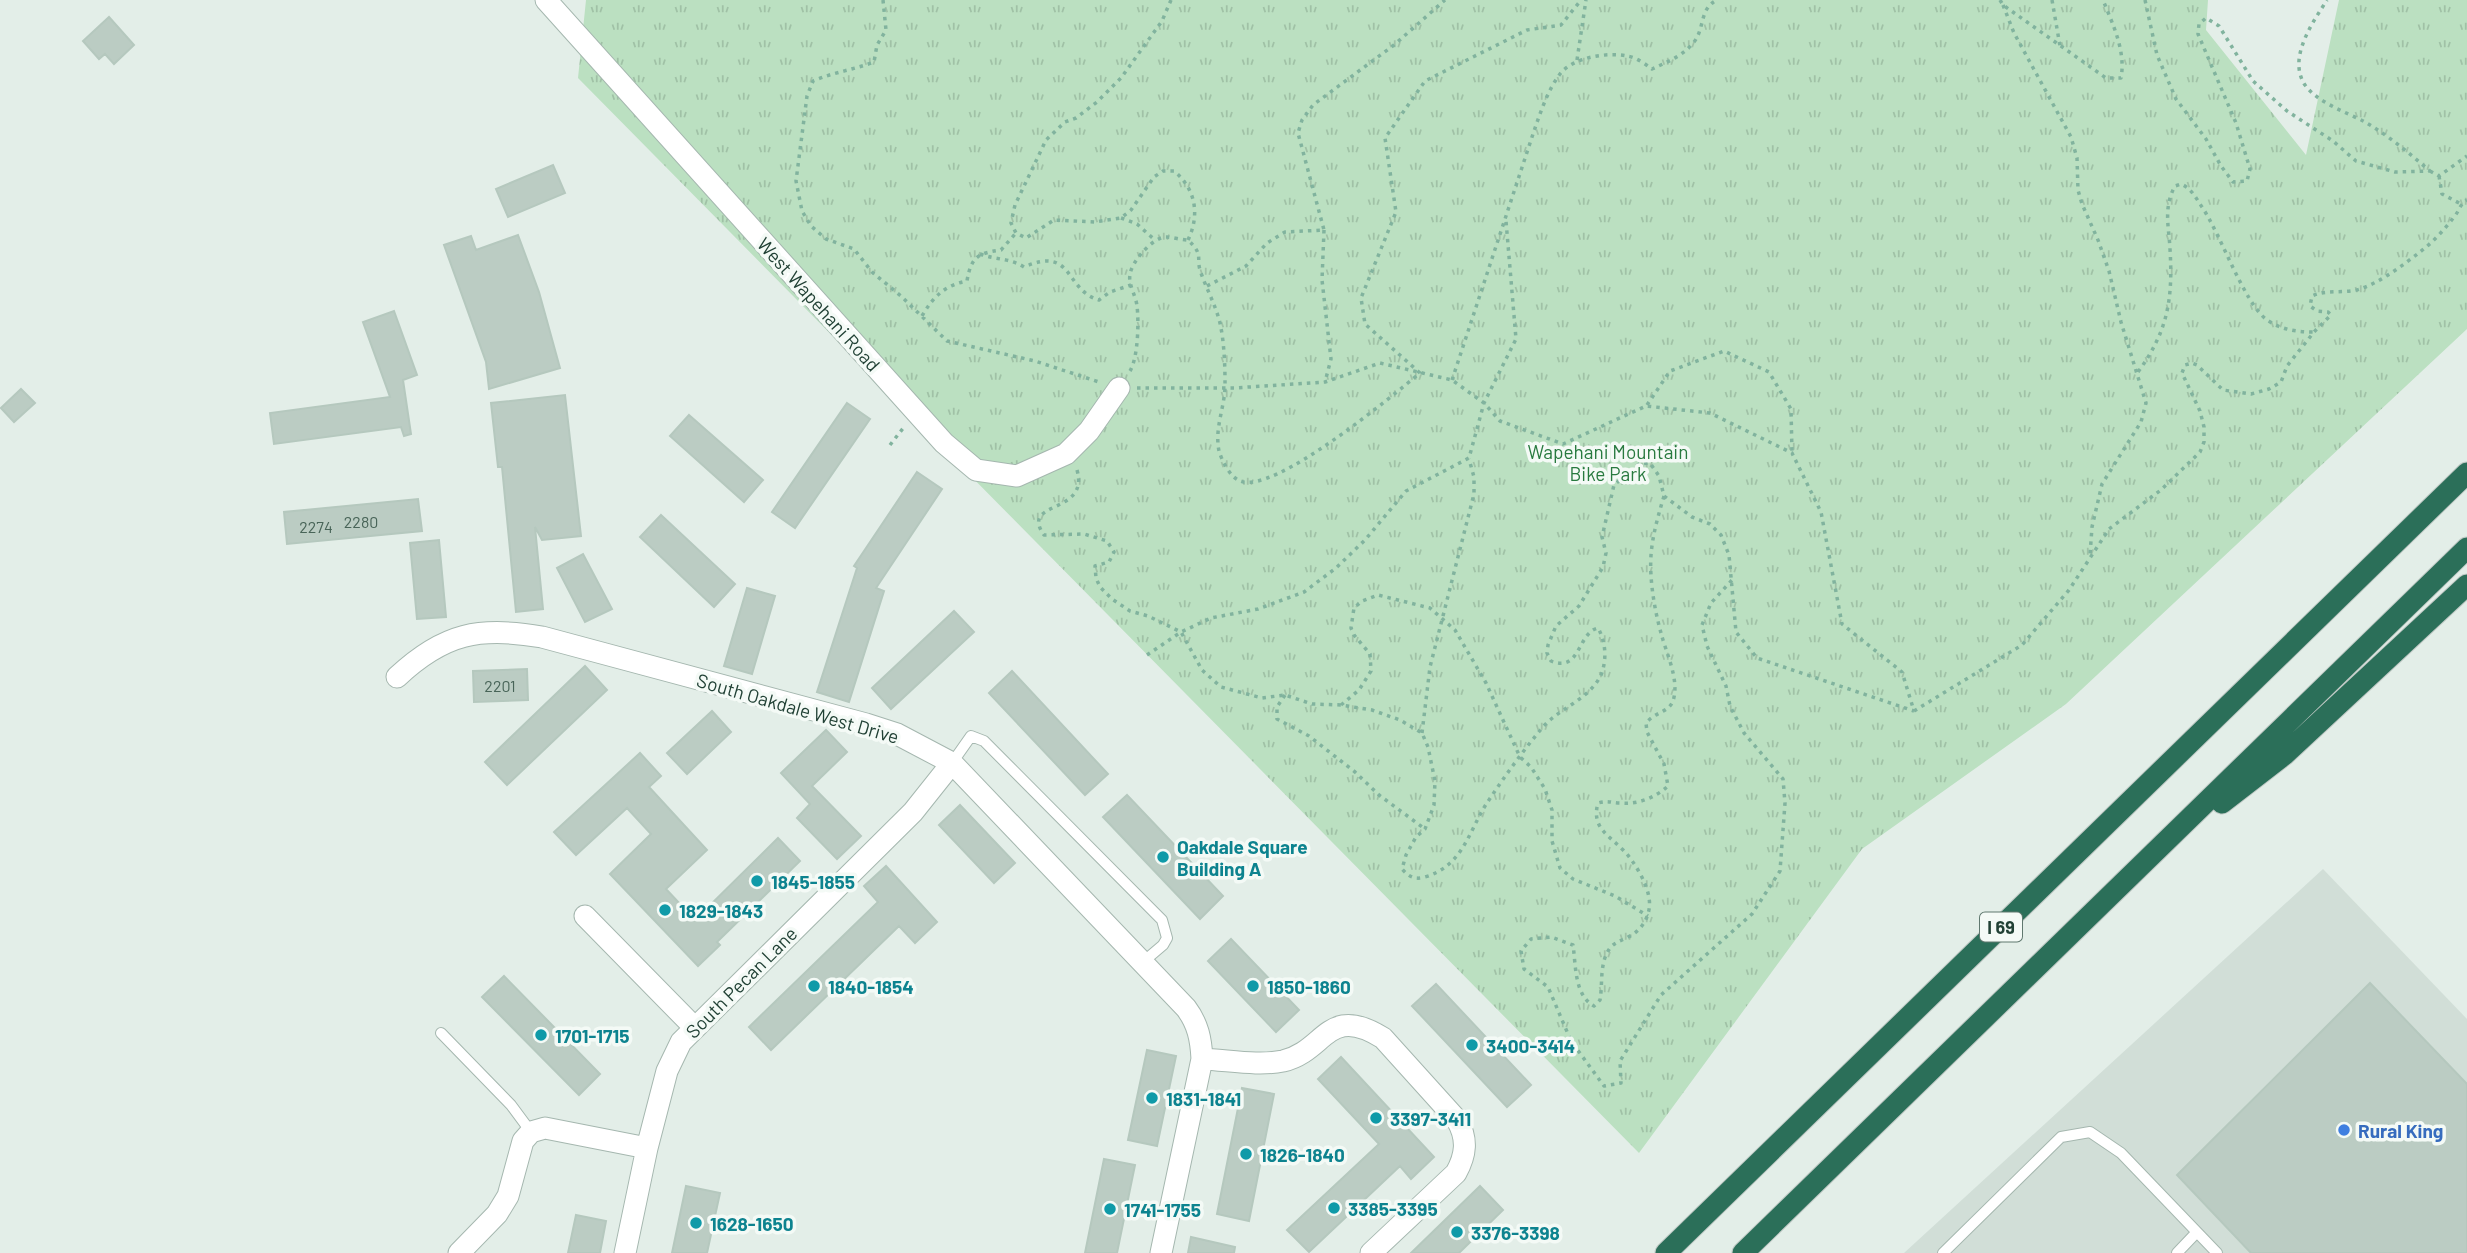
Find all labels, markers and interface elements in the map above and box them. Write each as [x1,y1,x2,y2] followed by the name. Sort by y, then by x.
[753,232,885,376] street label: West Wapehani Road
[1528,440,1688,485] park label: Wapehani Mountain Bike Park
[344,512,378,531] house number: 2280
[299,517,333,536] house number: 2274
[694,668,902,748] street label: South Oakdale West Drive
[484,676,516,695] house number: 2201
[1177,835,1308,880] place label: Oakdale Square Building A
[1155,849,1171,865] marker: Oakdale Square Building A
[771,870,855,893] place label: 1845-1855
[749,873,765,889] marker: 1845-1855
[679,899,763,922] place label: 1829-1843
[657,902,673,918] marker: 1829-1843
[1980,912,2022,942] road number: I 69
[681,922,801,1042] street label: South Pecan Lane
[828,975,914,998] place label: 1840-1854
[1267,975,1351,998] place label: 1850-1860
[806,978,822,994] marker: 1840-1854
[1245,978,1261,994] marker: 1850-1860
[555,1024,630,1047] place label: 1701-1715
[533,1027,549,1043] marker: 1701-1715
[1486,1034,1575,1057] place label: 3400-3414
[1464,1037,1480,1053] marker: 3400-3414
[1166,1087,1241,1110] place label: 1831-1841
[1144,1090,1160,1106] marker: 1831-1841
[1390,1107,1471,1130] place label: 3397-3411
[1368,1110,1384,1126] marker: 3397-3411
[2358,1119,2443,1142] place label: Rural King
[2336,1122,2352,1138] marker: Rural King
[1260,1143,1345,1166] place label: 1826-1840
[1238,1146,1254,1162] marker: 1826-1840
[1348,1197,1438,1220] place label: 3385-3395
[1124,1198,1201,1221] place label: 1741-1755
[1326,1200,1342,1216] marker: 3385-3395
[1102,1201,1118,1217] marker: 1741-1755
[710,1212,794,1235] place label: 1628-1650
[688,1215,704,1231] marker: 1628-1650
[1471,1221,1560,1244] place label: 3376-3398
[1449,1224,1465,1240] marker: 3376-3398

